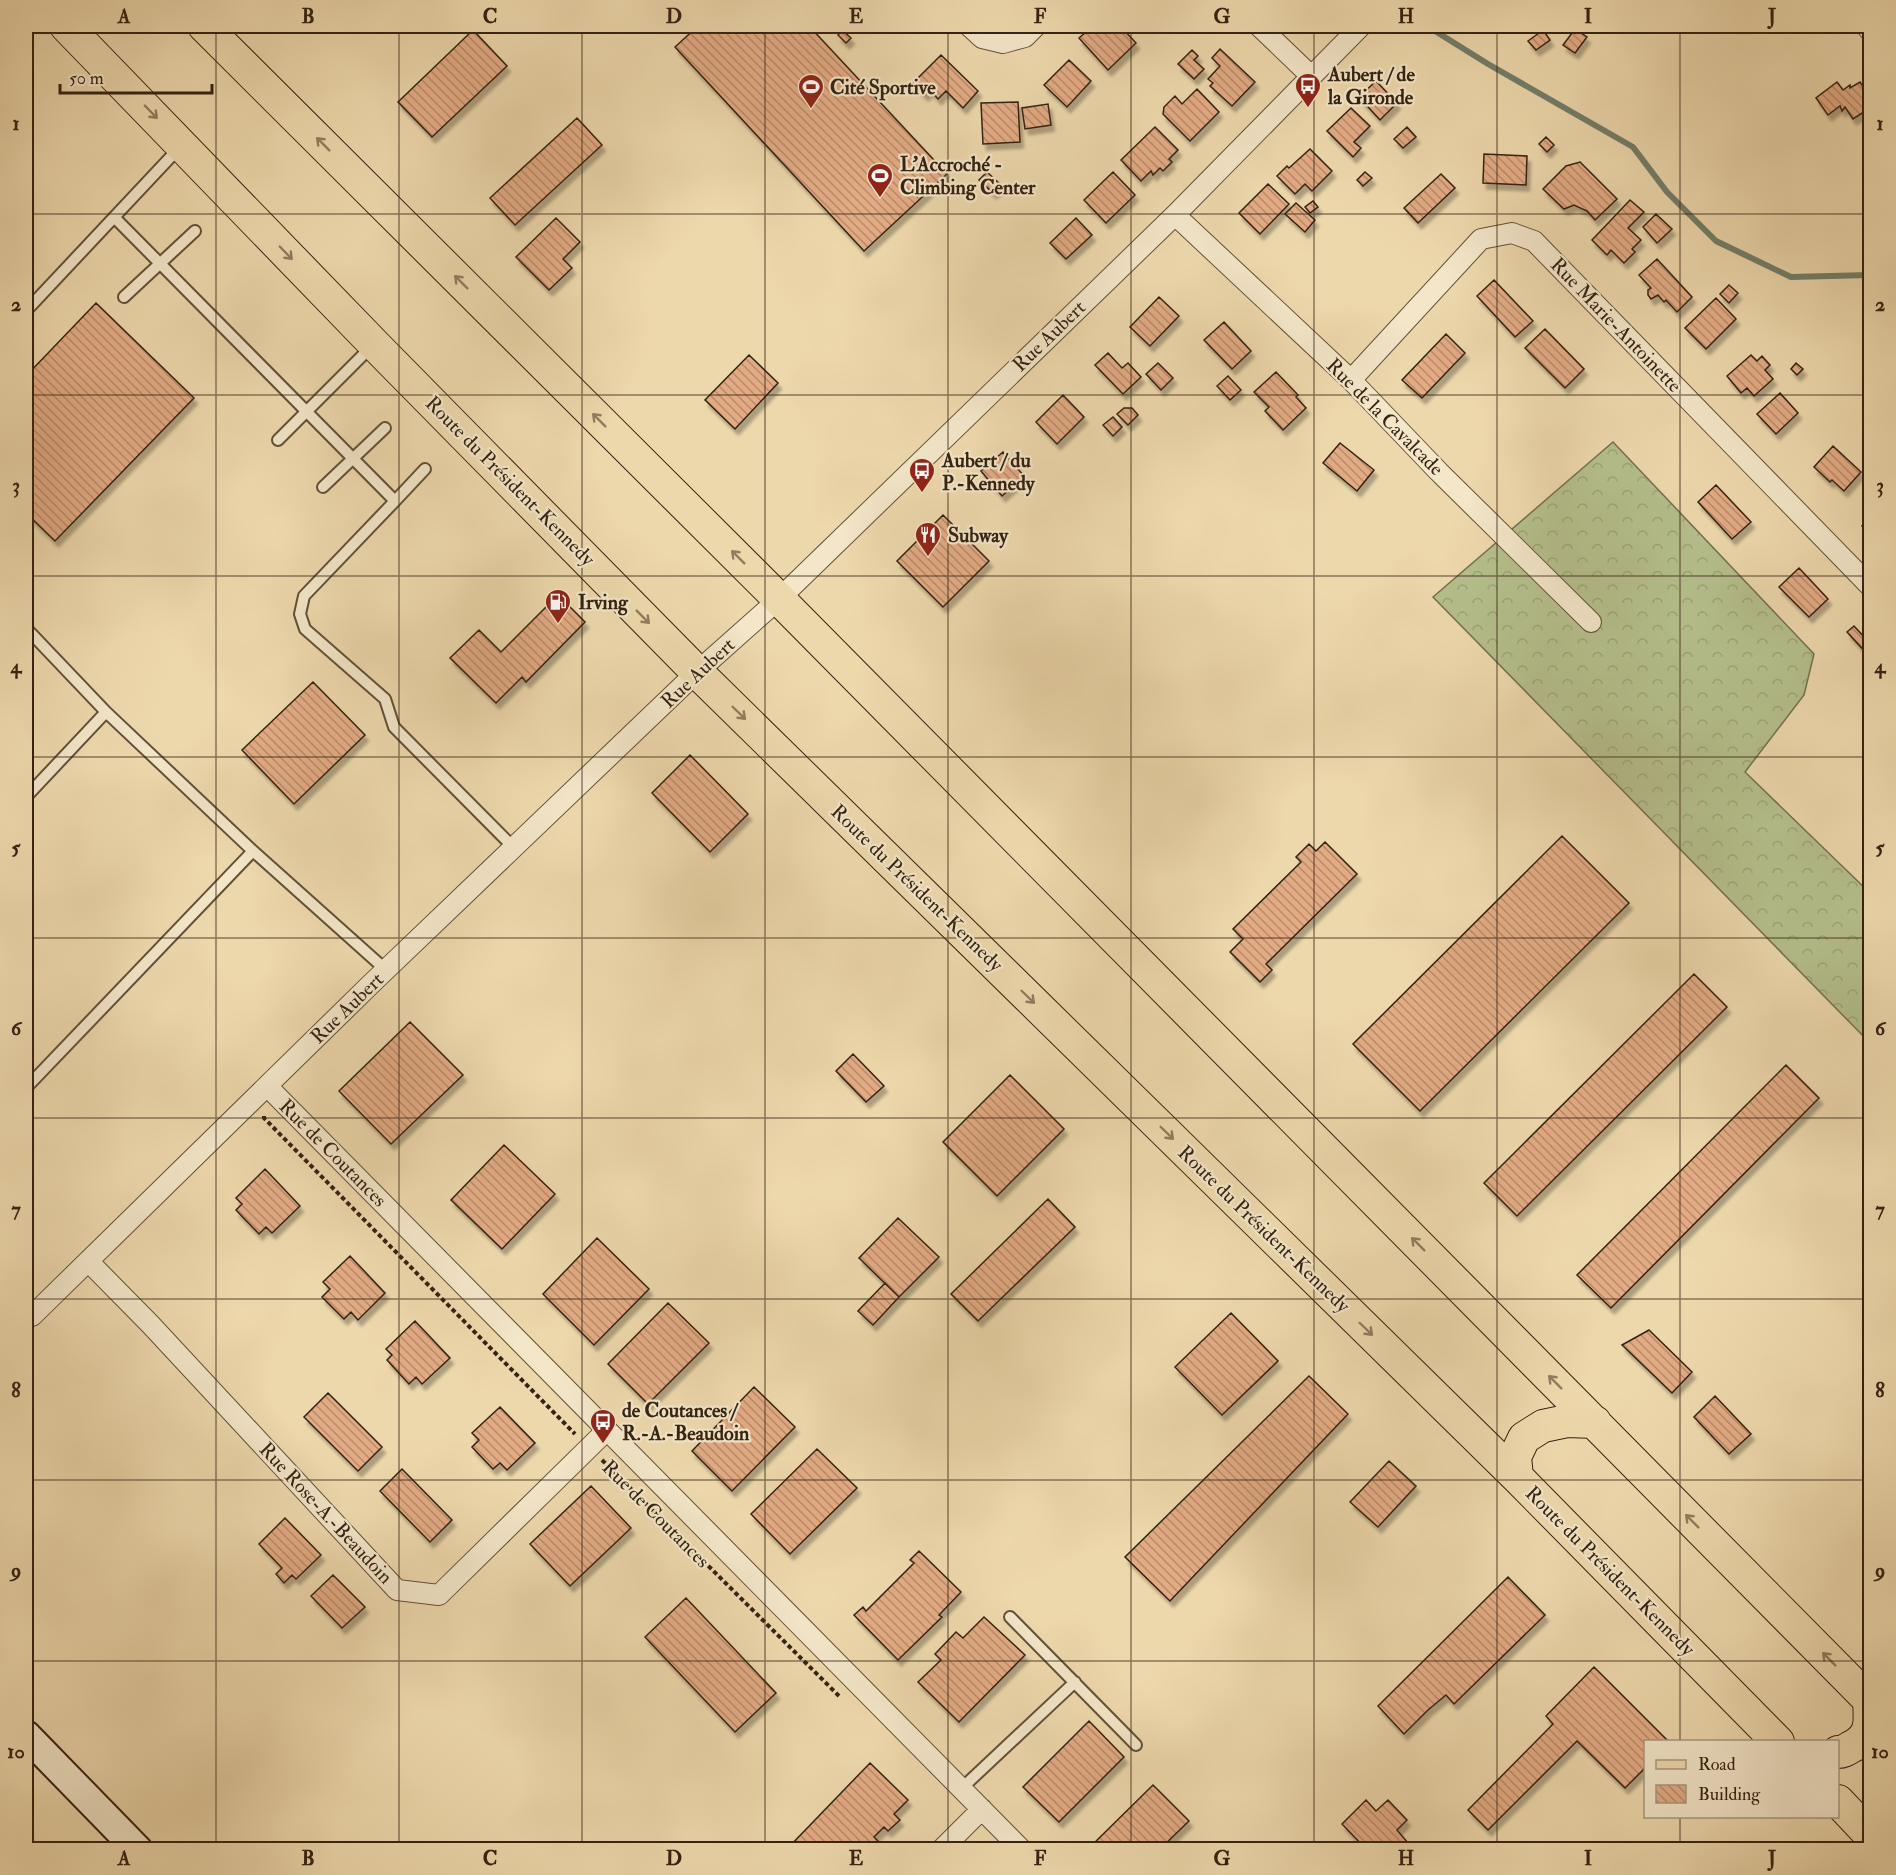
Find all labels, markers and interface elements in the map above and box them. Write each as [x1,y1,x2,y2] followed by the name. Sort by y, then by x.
[117,4,131,29] text: A
[301,4,315,29] text: B
[483,4,497,29] text: C
[666,4,682,29] text: D
[849,4,864,29] text: E
[1034,4,1047,29] text: F
[1214,4,1231,29] text: G
[1398,4,1414,29] text: H
[1584,4,1592,29] text: I
[1767,4,1776,29] text: J
[60,57,212,95] scale bar
[1327,62,1415,110] place label: Aubert / de la Gironde
[69,67,104,90] text: 50 m
[1293,71,1323,109] bus stop icon: Aubert / de la Gironde
[796,72,826,110] sports icon: Cité Sportive
[830,75,936,101] place label: Cité Sportive
[144,105,158,120] one-way arrow
[12,111,20,136] text: 1
[1876,111,1884,136] text: 1
[316,137,331,152] one-way arrow
[900,152,1036,201] place label: L'Accroché - Climbing Center
[865,161,895,199] sports icon: L'Accroché - Climbing Center
[279,245,294,260] one-way arrow
[1545,252,1687,398] street label: Rue Marie-Antoinette
[454,275,469,289] one-way arrow
[11,292,21,317] text: 2
[1875,292,1885,317] text: 2
[1007,295,1091,377] street label: Rue Aubert
[1321,353,1449,481] street label: Rue de la Cavalcade
[420,391,601,572] street label: Route du Président-Kennedy
[592,412,607,427] one-way arrow
[941,448,1036,497] place label: Aubert / du P.-Kennedy
[907,456,937,494] bus stop icon: Aubert / du P.-Kennedy
[12,473,20,498] text: 3
[1876,473,1884,498] text: 3
[913,520,943,558] restaurant icon: Subway
[948,523,1009,549] place label: Subway
[730,550,745,565] one-way arrow
[543,587,573,625] fuel station icon: Irving
[578,590,629,616] place label: Irving
[636,610,651,625] one-way arrow
[656,632,741,714] street label: Rue Aubert
[10,654,23,679] text: 4
[1874,654,1887,679] text: 4
[731,705,746,720] one-way arrow
[826,799,1009,978] street label: Route du Président-Kennedy
[12,835,22,860] text: 5
[1876,835,1886,860] text: 5
[305,967,389,1049] street label: Rue Aubert
[1021,989,1036,1004] one-way arrow
[11,1016,23,1041] text: 6
[1875,1016,1887,1041] text: 6
[274,1094,392,1212] street label: Rue de Coutances
[1160,1126,1175,1141] one-way arrow
[1173,1140,1356,1319] street label: Route du Président-Kennedy
[11,1197,21,1222] text: 7
[1875,1197,1885,1222] text: 7
[1410,1236,1425,1251] one-way arrow
[1359,1321,1374,1336] one-way arrow
[1548,1375,1562,1390] one-way arrow
[11,1378,21,1403] text: 8
[1875,1378,1885,1403] text: 8
[622,1398,750,1446] place label: de Coutances / R.-A.-Beaudoin
[588,1407,618,1445] bus stop icon: de Coutances / R.-A.-Beaudoin
[254,1437,398,1589] street label: Rue Rose-A.-Beaudoin
[597,1455,715,1573] street label: Rue de Coutances
[1520,1481,1701,1662] street label: Route du Président-Kennedy
[1685,1513,1700,1528] one-way arrow
[9,1558,21,1583] text: 9
[1873,1558,1885,1583] text: 9
[1822,1652,1837,1667] one-way arrow
[7,1739,25,1764] text: 10
[1871,1739,1889,1764] text: 10
[1644,1740,1839,1818] legend
[1698,1753,1736,1776] text: Road
[1698,1783,1761,1806] text: Building
[117,1846,131,1871] text: A
[301,1846,315,1871] text: B
[483,1846,497,1871] text: C
[666,1846,682,1871] text: D
[849,1846,864,1871] text: E
[1034,1846,1047,1871] text: F
[1214,1846,1231,1871] text: G
[1398,1846,1414,1871] text: H
[1584,1846,1592,1871] text: I
[1767,1846,1776,1871] text: J

